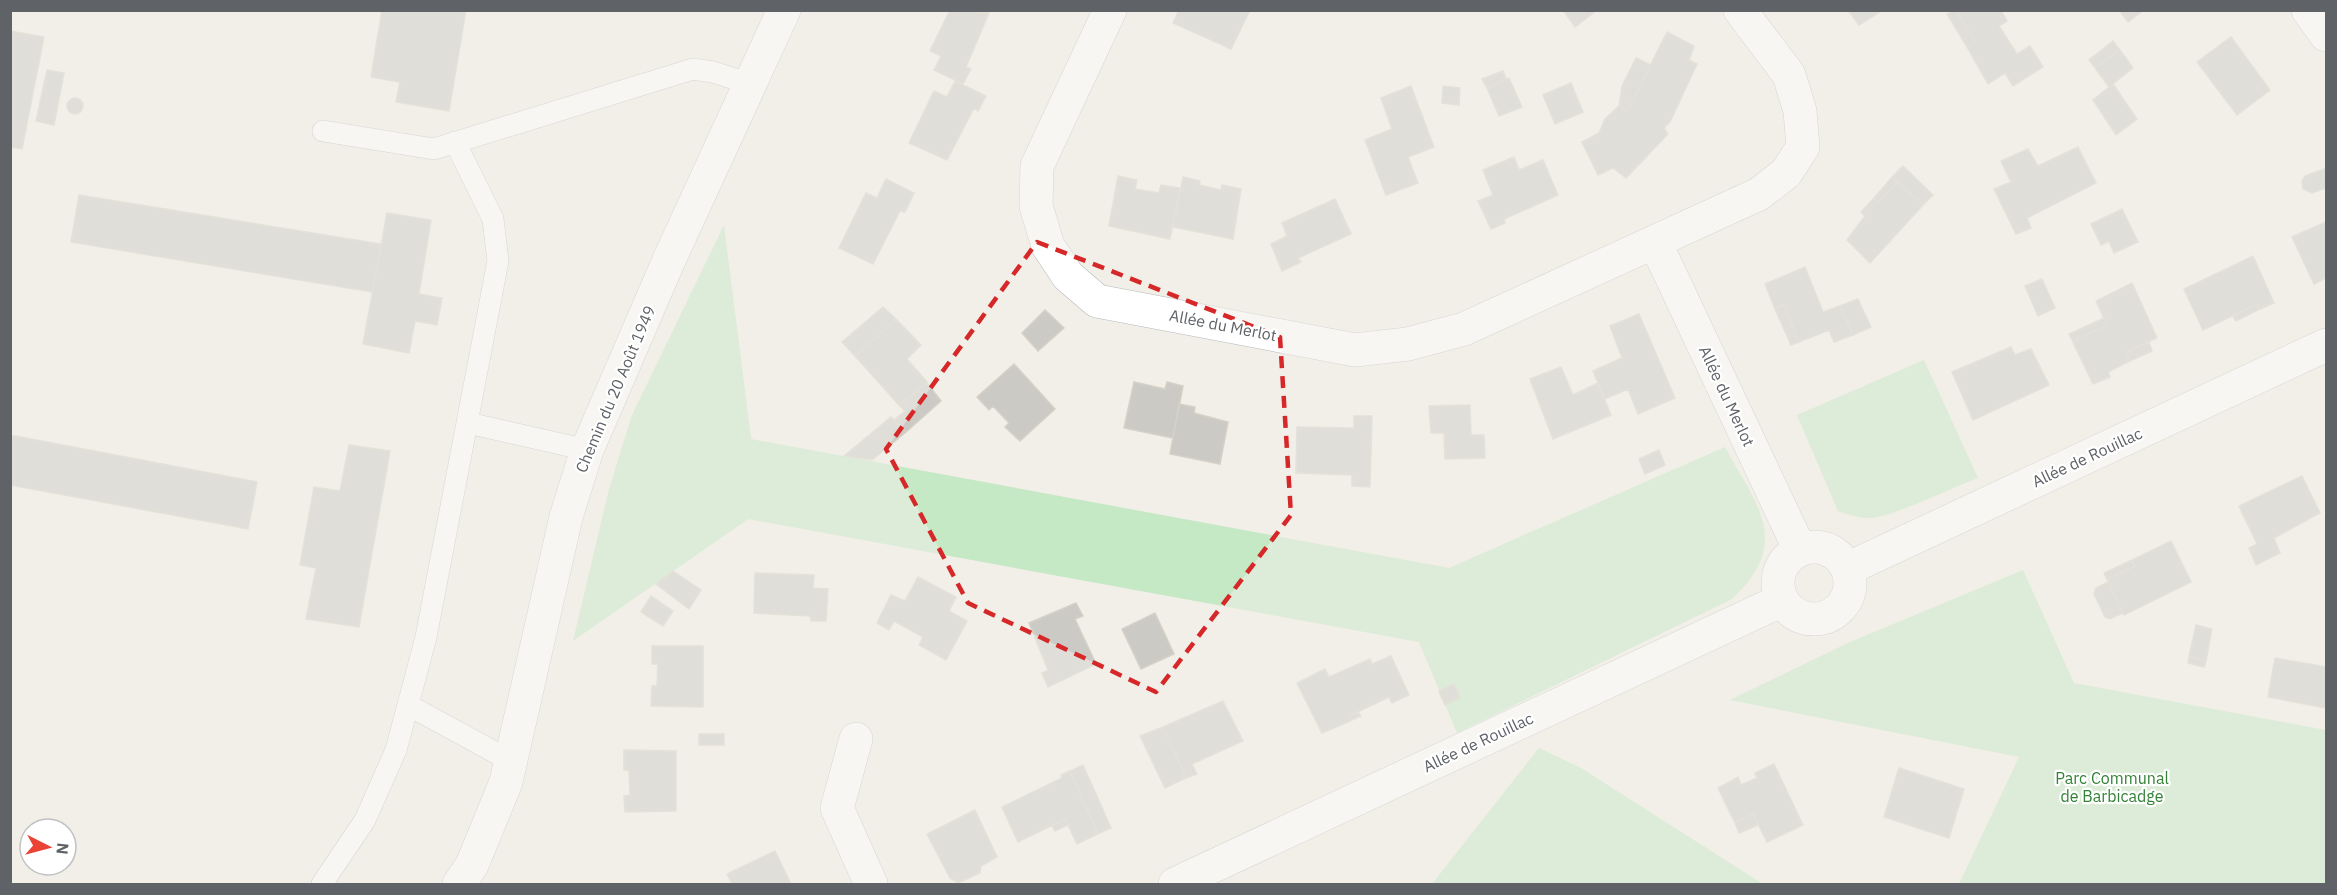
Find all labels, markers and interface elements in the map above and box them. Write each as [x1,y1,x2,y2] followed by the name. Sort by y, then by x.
[571,302,659,476] street label: Chemin du 20 Août 1949
[1168,305,1278,345] street label: Allée du Merlot
[1695,342,1759,450] street label: Allée du Merlot
[2029,423,2145,491] street label: Allée de Rouillac
[1420,708,1536,776] street label: Allée de Rouillac
[2055,768,2169,806] park label: Parc Communal de Barbicadge
[18,817,78,877] north arrow
[52,842,73,855] text: N

